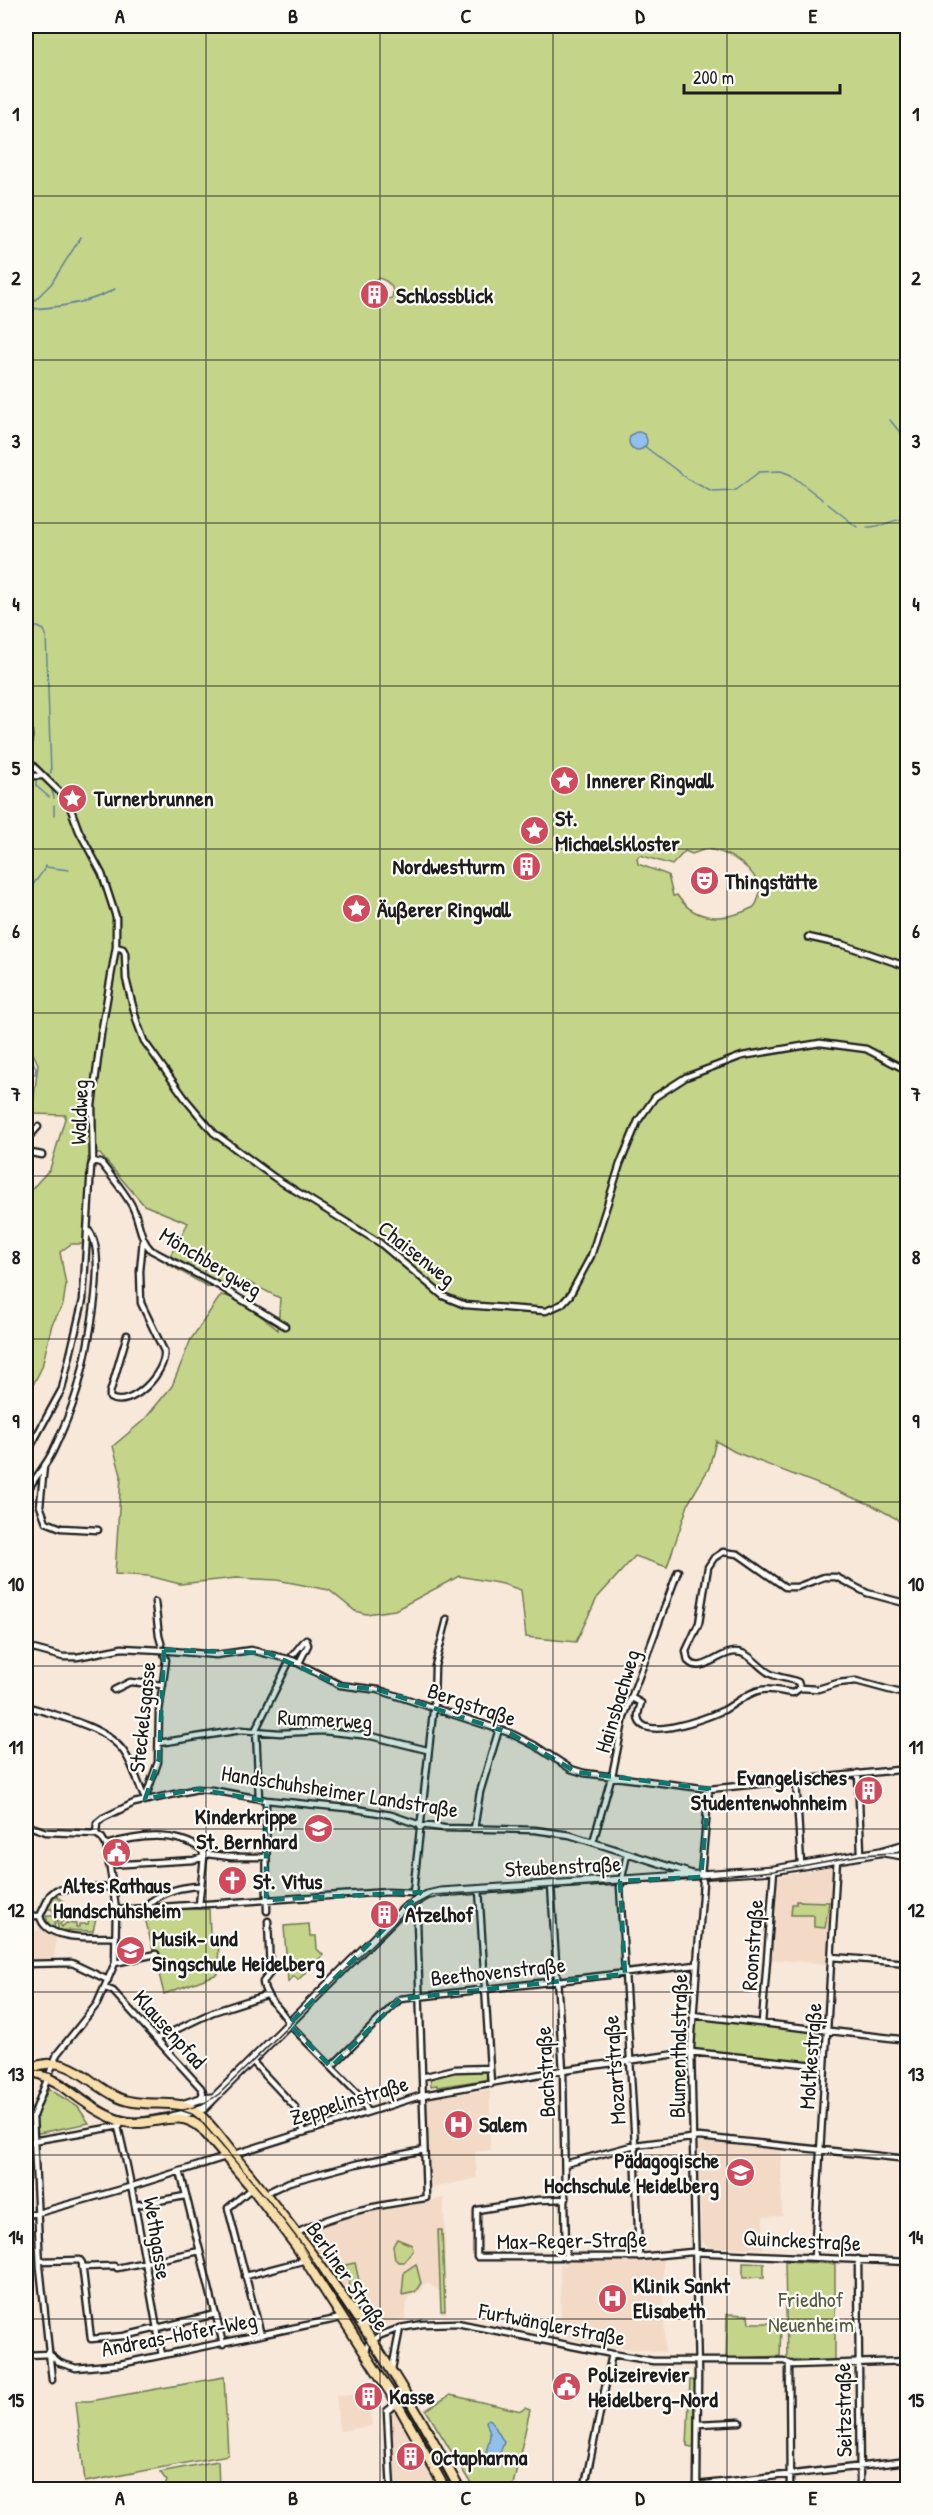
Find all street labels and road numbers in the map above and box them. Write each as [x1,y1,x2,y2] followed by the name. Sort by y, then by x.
[63,1079,95,1145] street label: Waldweg
[372,1213,462,1293] street label: Chaisenweg
[154,1220,268,1304] street label: Mönchbergweg
[587,1646,647,1756] street label: Hainsbachweg
[121,1660,163,1774] street label: Steckelsgasse
[424,1675,520,1733] street label: Bergstraße
[277,1702,373,1736] street label: Rummerweg
[220,1757,461,1825] street label: Handschuhsheimer Landstraße
[504,1848,622,1884] street label: Steubenstraße
[734,1898,770,1992] street label: Roonstraße
[429,1949,567,1993] street label: Beethovenstraße
[662,1973,694,2118] street label: Blumenthalstraße
[127,1983,214,2075] street label: Klausenpfad
[791,2001,829,2110] street label: Moltkestraße
[595,2014,633,2126] street label: Mozartstraße
[528,2026,562,2118] street label: Bachstraße
[286,2068,412,2132] street label: Zeppelinstraße
[137,2195,179,2282] street label: Wethgasse
[299,2216,397,2337] street label: Berliner Straße
[742,2222,862,2258] street label: Quinckestraße
[497,2224,648,2256] street label: Max-Reger-Straße
[475,2295,628,2353] street label: Furtwänglerstraße
[99,2304,259,2364] street label: Andreas-Hofer-Weg
[827,2362,859,2457] street label: Seitzstraße

